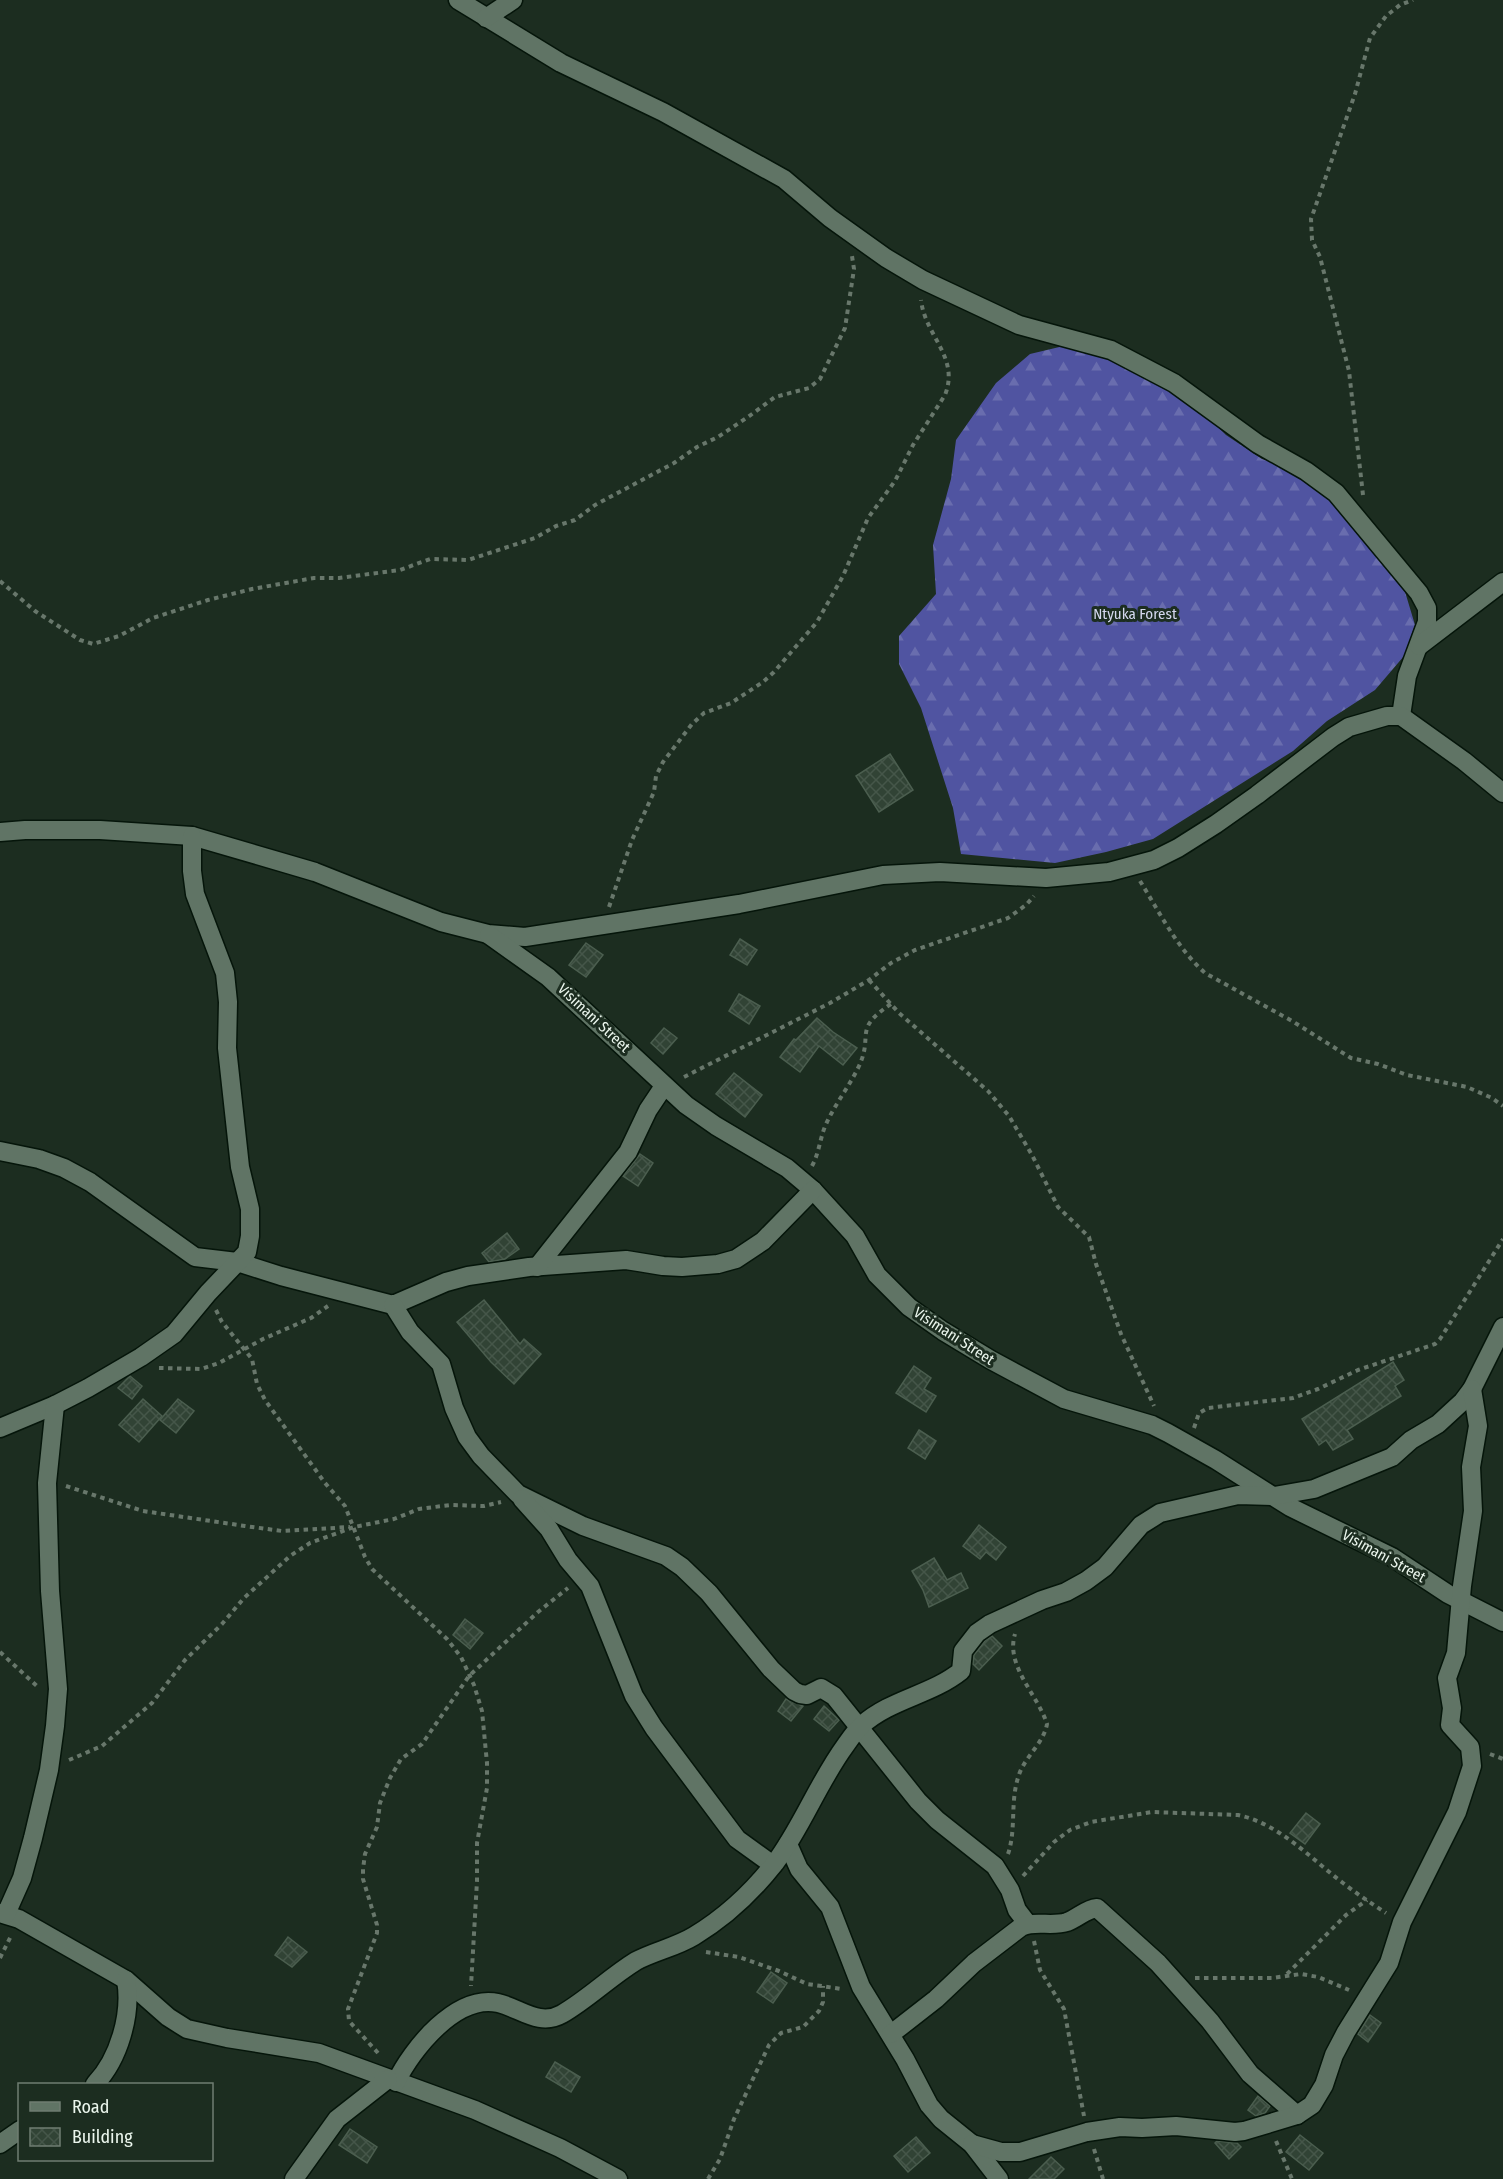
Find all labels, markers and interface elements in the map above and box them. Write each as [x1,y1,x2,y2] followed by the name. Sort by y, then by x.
[1093,605,1177,623] park label: Ntyuka Forest
[554,980,634,1056] street label: Visimani Street
[910,1303,998,1369] street label: Visimani Street
[1339,1526,1429,1586] street label: Visimani Street
[18,2083,213,2161] legend
[72,2096,109,2118] text: Road
[72,2126,133,2148] text: Building

